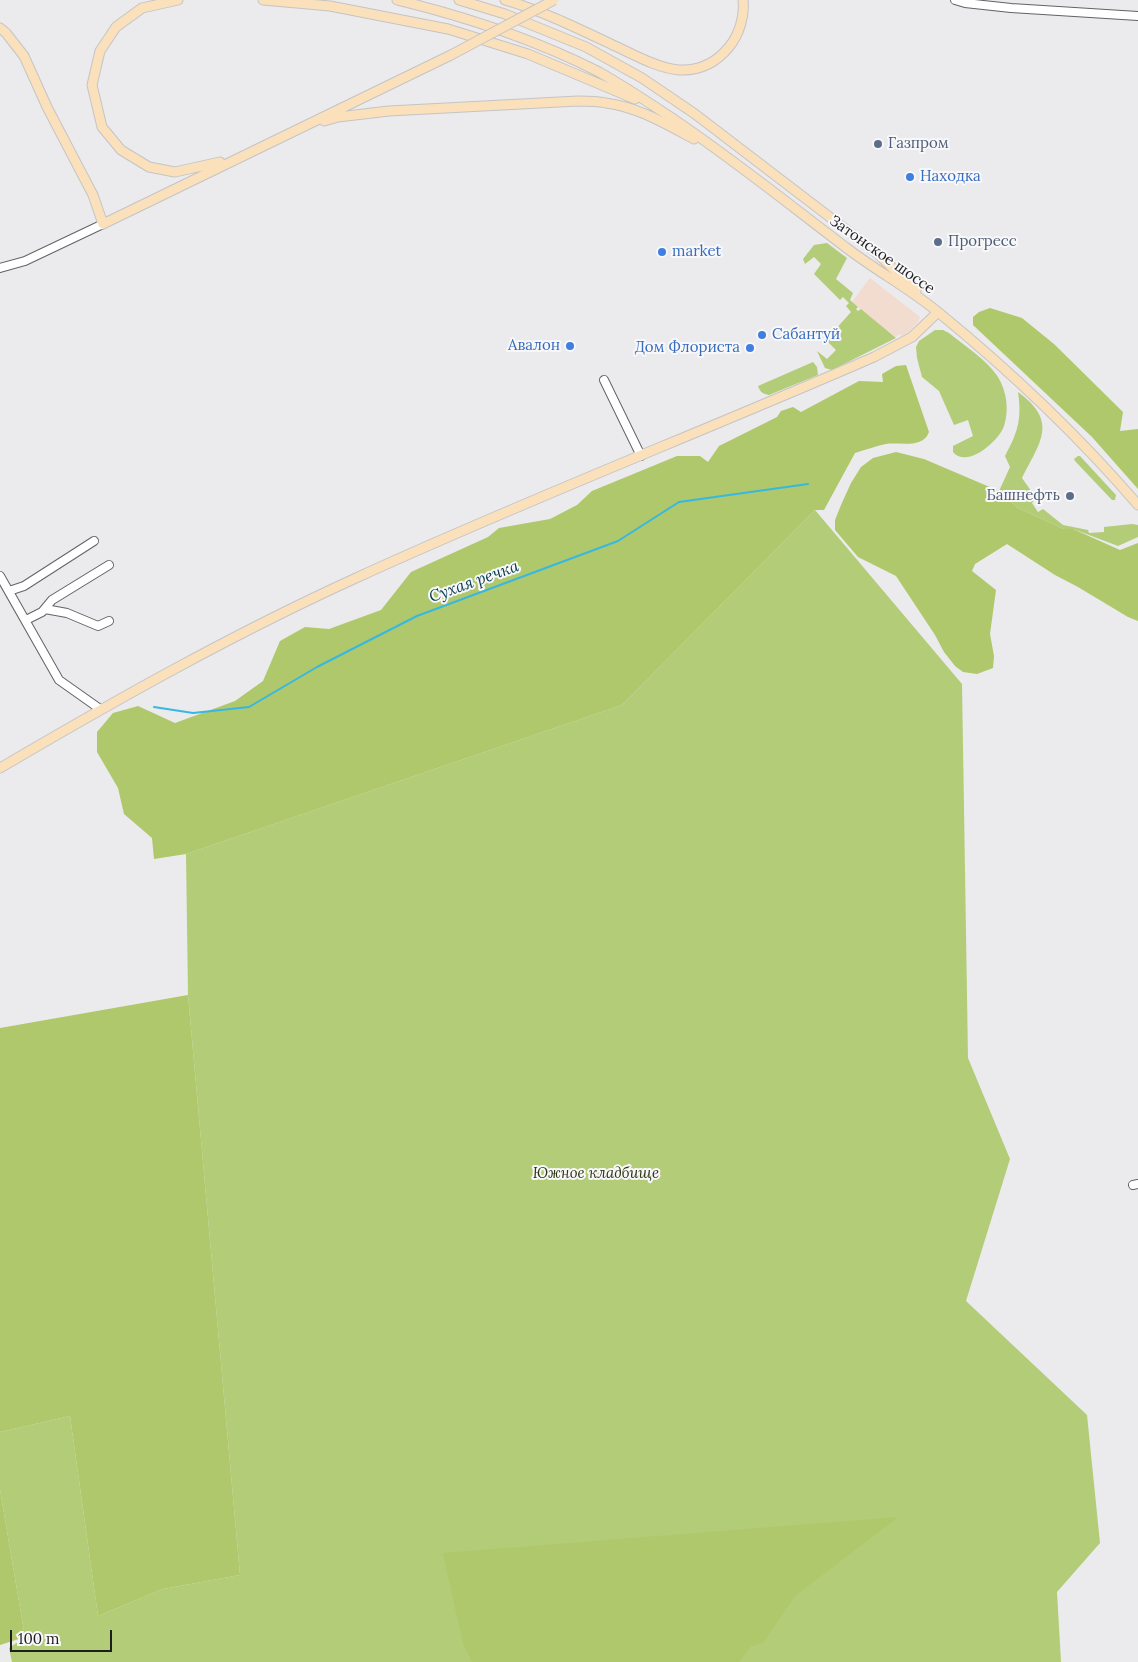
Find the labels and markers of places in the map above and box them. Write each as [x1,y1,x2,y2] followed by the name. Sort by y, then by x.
[888,135,949,153] place label: Газпром
[872,138,884,150] marker: Газпром
[920,168,981,186] place label: Находка
[904,171,916,183] marker: Находка
[948,233,1017,251] place label: Прогресс
[932,236,944,248] marker: Прогресс
[672,243,721,261] place label: market
[656,246,668,258] marker: market
[772,326,840,344] place label: Сабантуй
[756,329,768,341] marker: Сабантуй
[508,337,560,355] place label: Авалон
[634,339,740,357] place label: Дом Флориста
[564,340,576,352] marker: Авалон
[744,342,756,354] marker: Дом Флориста
[986,487,1060,505] place label: Башнефть
[1064,490,1076,502] marker: Башнефть

